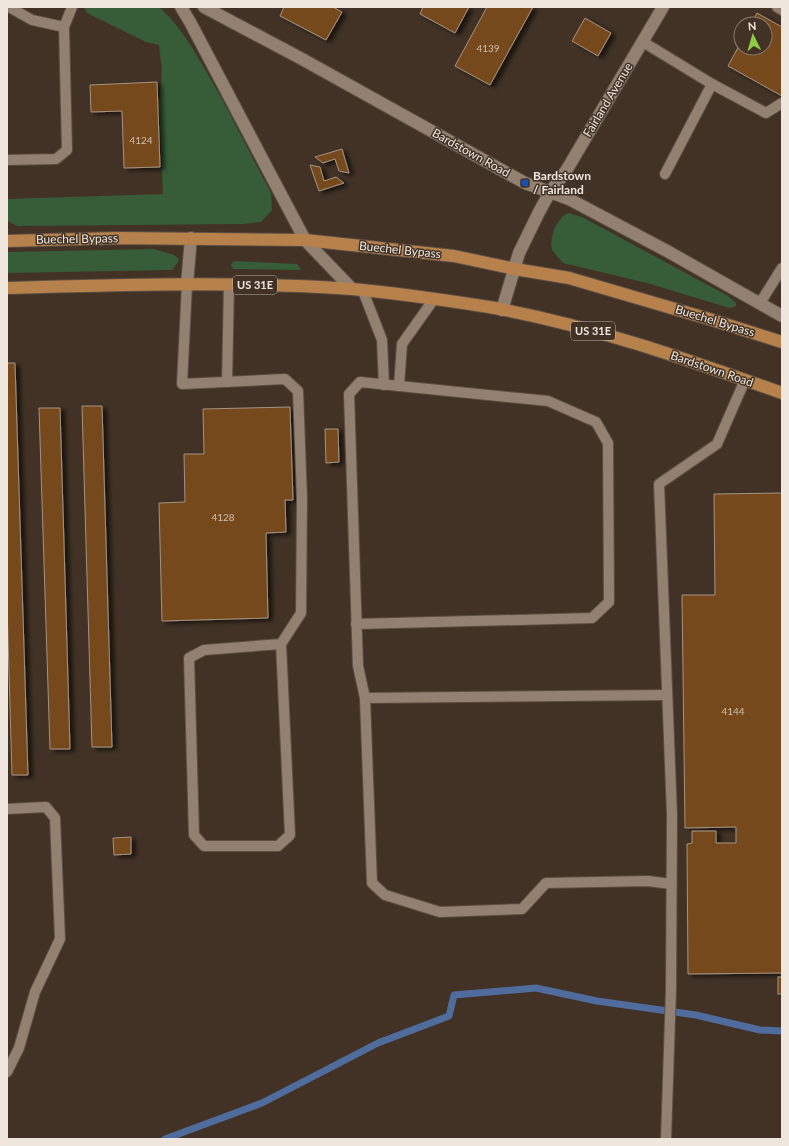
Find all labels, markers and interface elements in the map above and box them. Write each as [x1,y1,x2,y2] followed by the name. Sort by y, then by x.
[733,16,773,56] north arrow
[747,19,757,32] text: N
[476,42,500,54] house number: 4139
[580,60,636,140] street label: Fairland Avenue
[430,125,513,180] street label: Bardstown Road
[129,134,153,146] house number: 4124
[533,168,591,197] place label: Bardstown / Fairland
[520,178,530,188] marker: Bardstown / Fairland
[36,230,118,247] street label: Buechel Bypass
[358,238,442,261] street label: Buechel Bypass
[233,276,277,294] road number: US 31E
[674,301,757,340] street label: Buechel Bypass
[571,322,615,340] road number: US 31E
[669,347,755,390] street label: Bardstown Road
[211,511,235,523] house number: 4128
[721,705,745,717] house number: 4144

